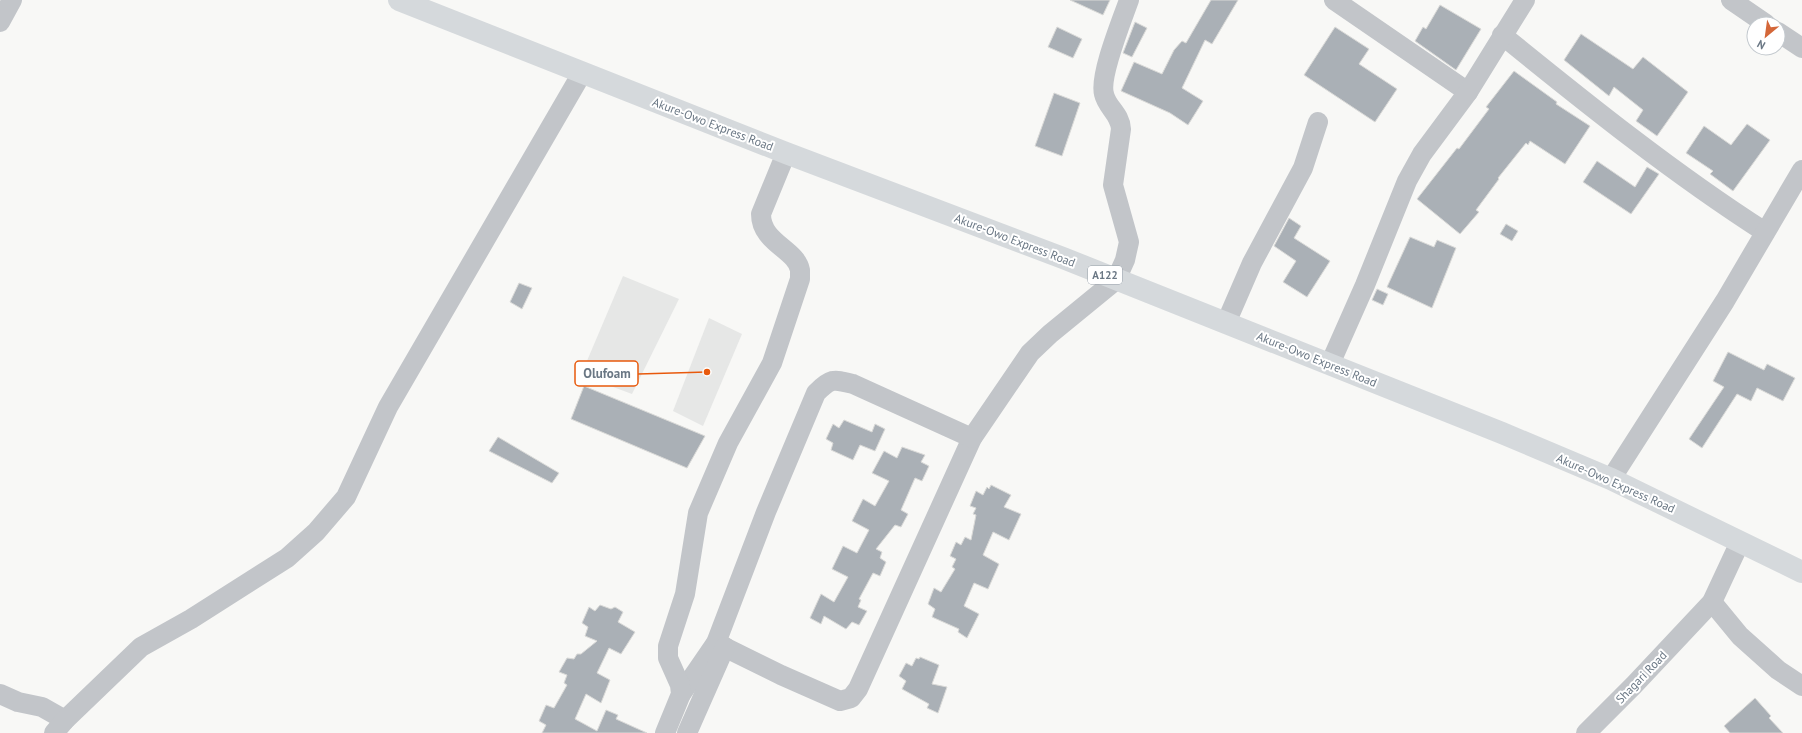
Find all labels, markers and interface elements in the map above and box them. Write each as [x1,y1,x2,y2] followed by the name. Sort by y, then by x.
[1746,16,1786,56] north arrow
[1755,37,1768,53] text: N
[650,94,776,154] street label: Akure-Owo Express Road
[952,210,1078,270] street label: Akure-Owo Express Road
[1088,266,1122,284] road number: A122
[1255,328,1379,390] street label: Akure-Owo Express Road
[575,361,638,386] callout: Olufoam
[583,365,631,382] text: Olufoam
[1554,450,1678,516] street label: Akure-Owo Express Road
[1612,648,1670,706] street label: Shagari Road

